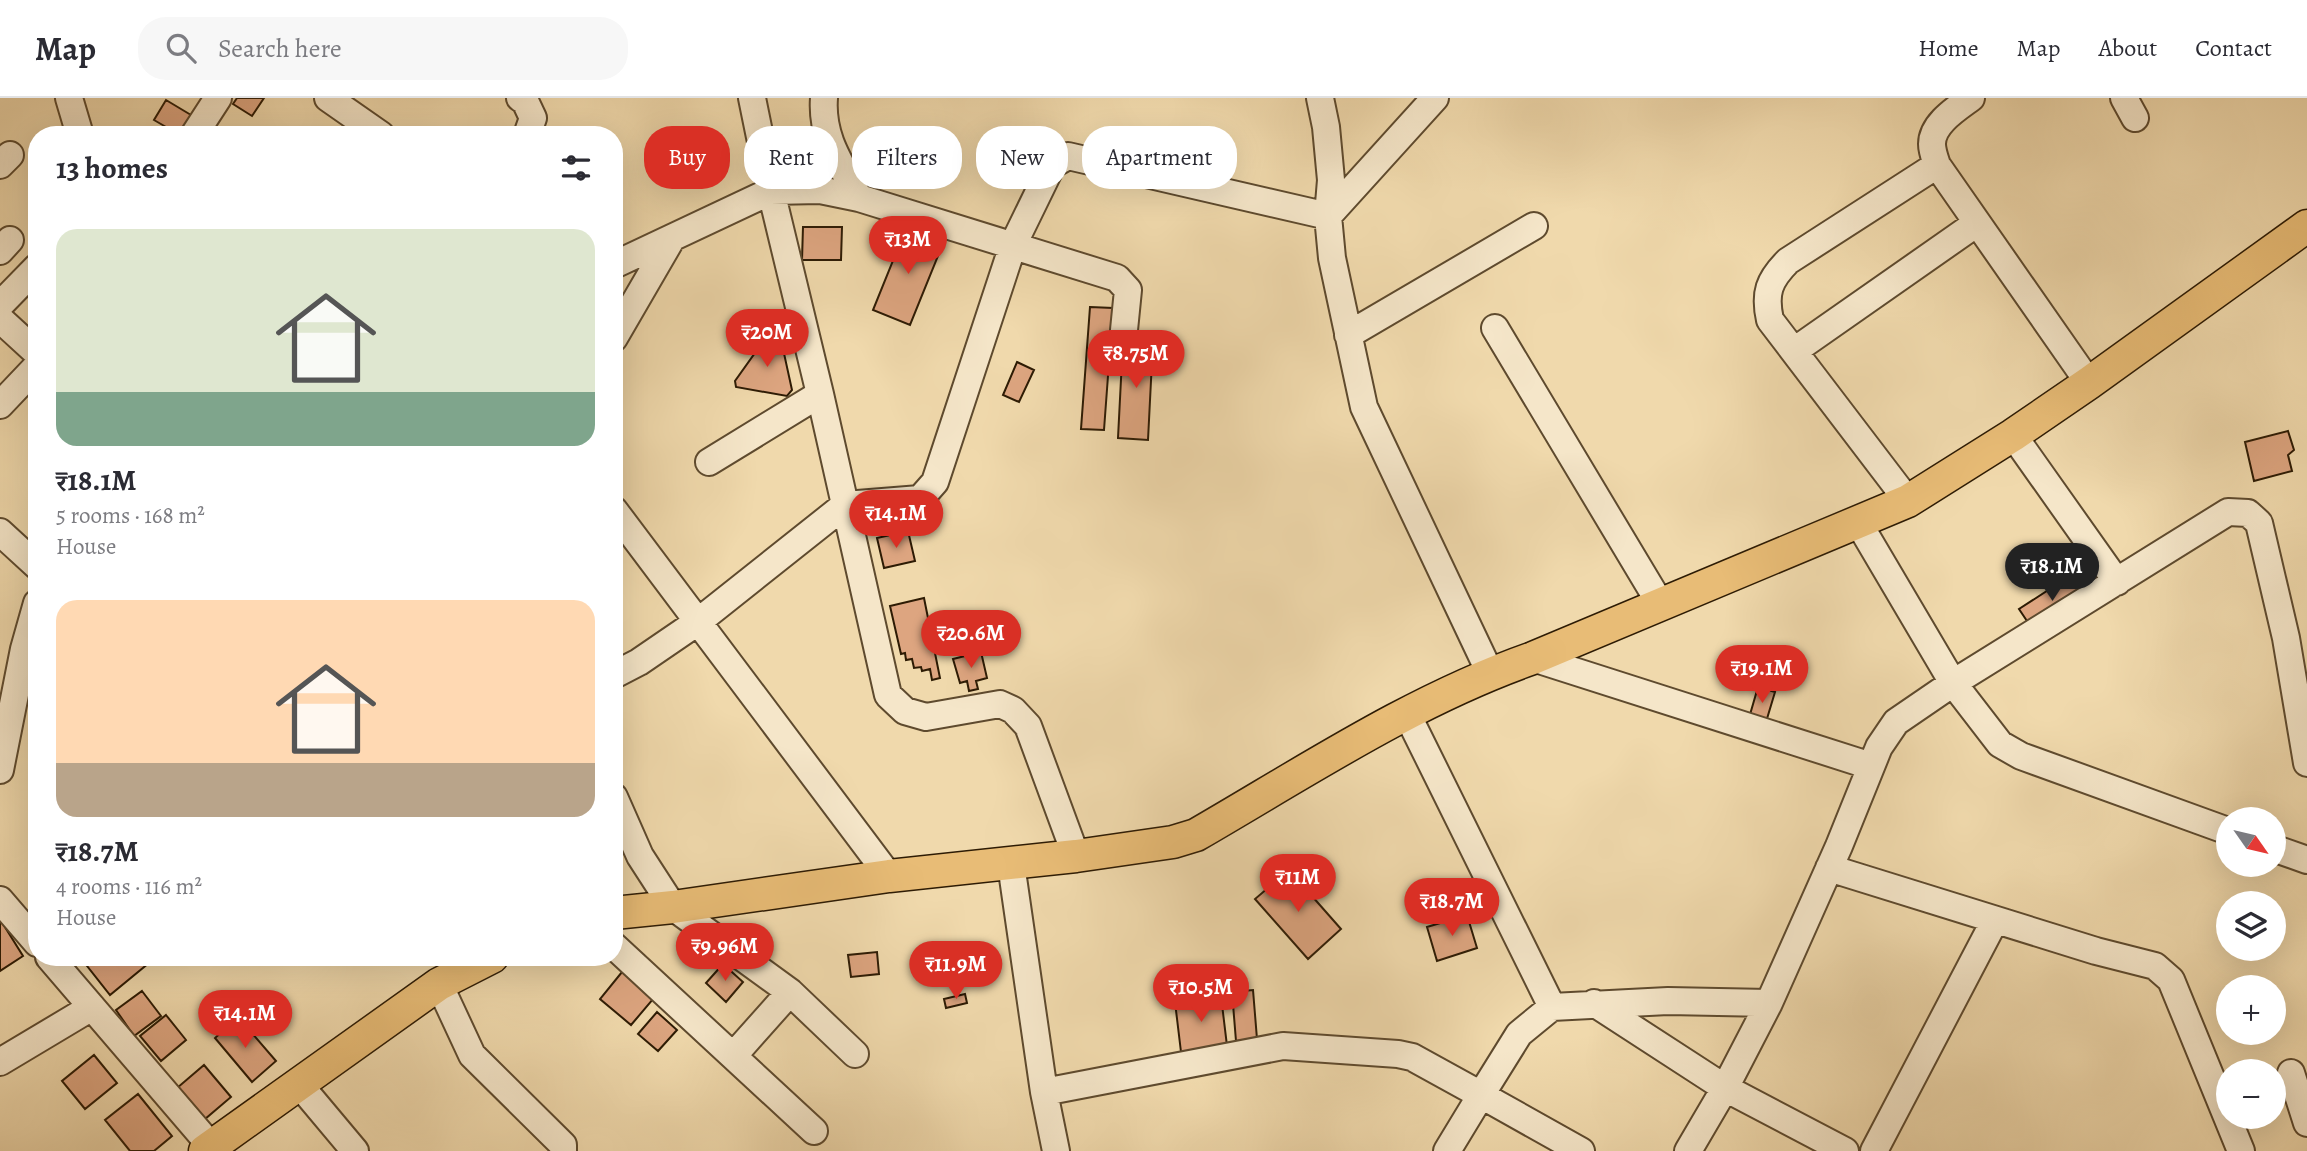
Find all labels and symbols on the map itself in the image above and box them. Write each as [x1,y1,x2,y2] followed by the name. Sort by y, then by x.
[867,216,949,276] pin: ₹13M
[726,310,808,369] pin: ₹20M
[1079,330,1193,390] pin: ₹8.75M
[839,490,953,550] pin: ₹14.1M
[1995,544,2109,603] pin: ₹18.1M
[914,610,1028,670] pin: ₹20.6M
[1705,646,1819,705] pin: ₹19.1M
[2216,807,2286,877] north arrow
[1257,854,1339,914] pin: ₹11M
[1395,878,1509,938] pin: ₹18.7M
[668,924,782,983] pin: ₹9.96M
[899,942,1013,1001] pin: ₹11.9M
[1144,964,1258,1024] pin: ₹10.5M
[188,990,302,1050] pin: ₹14.1M

